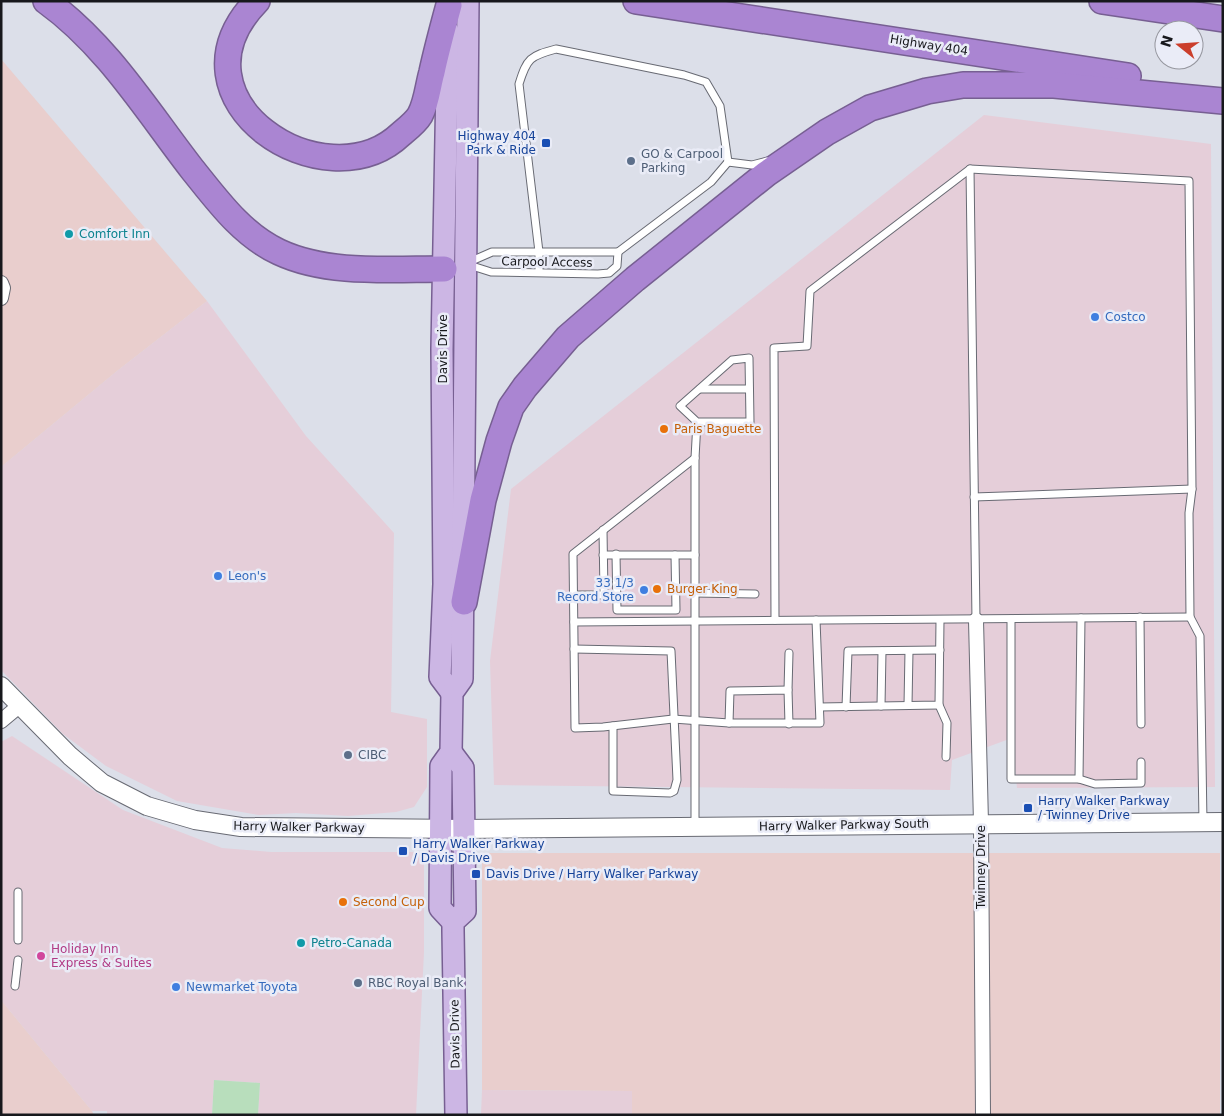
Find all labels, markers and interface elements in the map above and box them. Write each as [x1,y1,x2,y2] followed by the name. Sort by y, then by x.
[1154,20,1204,70] north arrow
[889,32,969,58] street label: Highway 404
[1157,33,1176,49] text: N
[457,129,536,157] place label: Highway 404 Park & Ride
[540,137,552,149] marker: Highway 404 Park & Ride
[641,147,723,175] place label: GO & Carpool Parking
[625,155,637,167] marker: GO & Carpool Parking
[79,227,150,241] place label: Comfort Inn
[63,228,75,240] marker: Comfort Inn
[501,254,593,270] street label: Carpool Access
[1105,310,1146,324] place label: Costco
[1089,311,1101,323] marker: Costco
[436,314,450,384] street label: Davis Drive
[674,422,761,436] place label: Paris Baguette
[658,423,670,435] marker: Paris Baguette
[228,569,266,583] place label: Leon's
[212,570,224,582] marker: Leon's
[557,576,634,604] place label: 33 1/3 Record Store
[667,582,738,596] place label: Burger King
[651,583,663,595] marker: Burger King
[638,584,650,596] marker: 33 1/3 Record Store
[358,748,386,762] place label: CIBC
[342,749,354,761] marker: CIBC
[1038,794,1170,822] place label: Harry Walker Parkway / Twinney Drive
[1022,802,1034,814] marker: Harry Walker Parkway / Twinney Drive
[759,817,929,833] street label: Harry Walker Parkway South
[233,819,365,835] street label: Harry Walker Parkway
[974,825,988,910] street label: Twinney Drive
[413,837,545,865] place label: Harry Walker Parkway / Davis Drive
[397,845,409,857] marker: Harry Walker Parkway / Davis Drive
[486,867,698,881] place label: Davis Drive / Harry Walker Parkway
[470,868,482,880] marker: Davis Drive / Harry Walker Parkway
[353,895,425,909] place label: Second Cup
[337,896,349,908] marker: Second Cup
[311,936,392,950] place label: Petro-Canada
[295,937,307,949] marker: Petro-Canada
[51,942,152,970] place label: Holiday Inn Express & Suites
[35,950,47,962] marker: Holiday Inn Express & Suites
[368,976,463,990] place label: RBC Royal Bank
[352,977,364,989] marker: RBC Royal Bank
[186,980,298,994] place label: Newmarket Toyota
[170,981,182,993] marker: Newmarket Toyota
[447,999,463,1069] street label: Davis Drive

